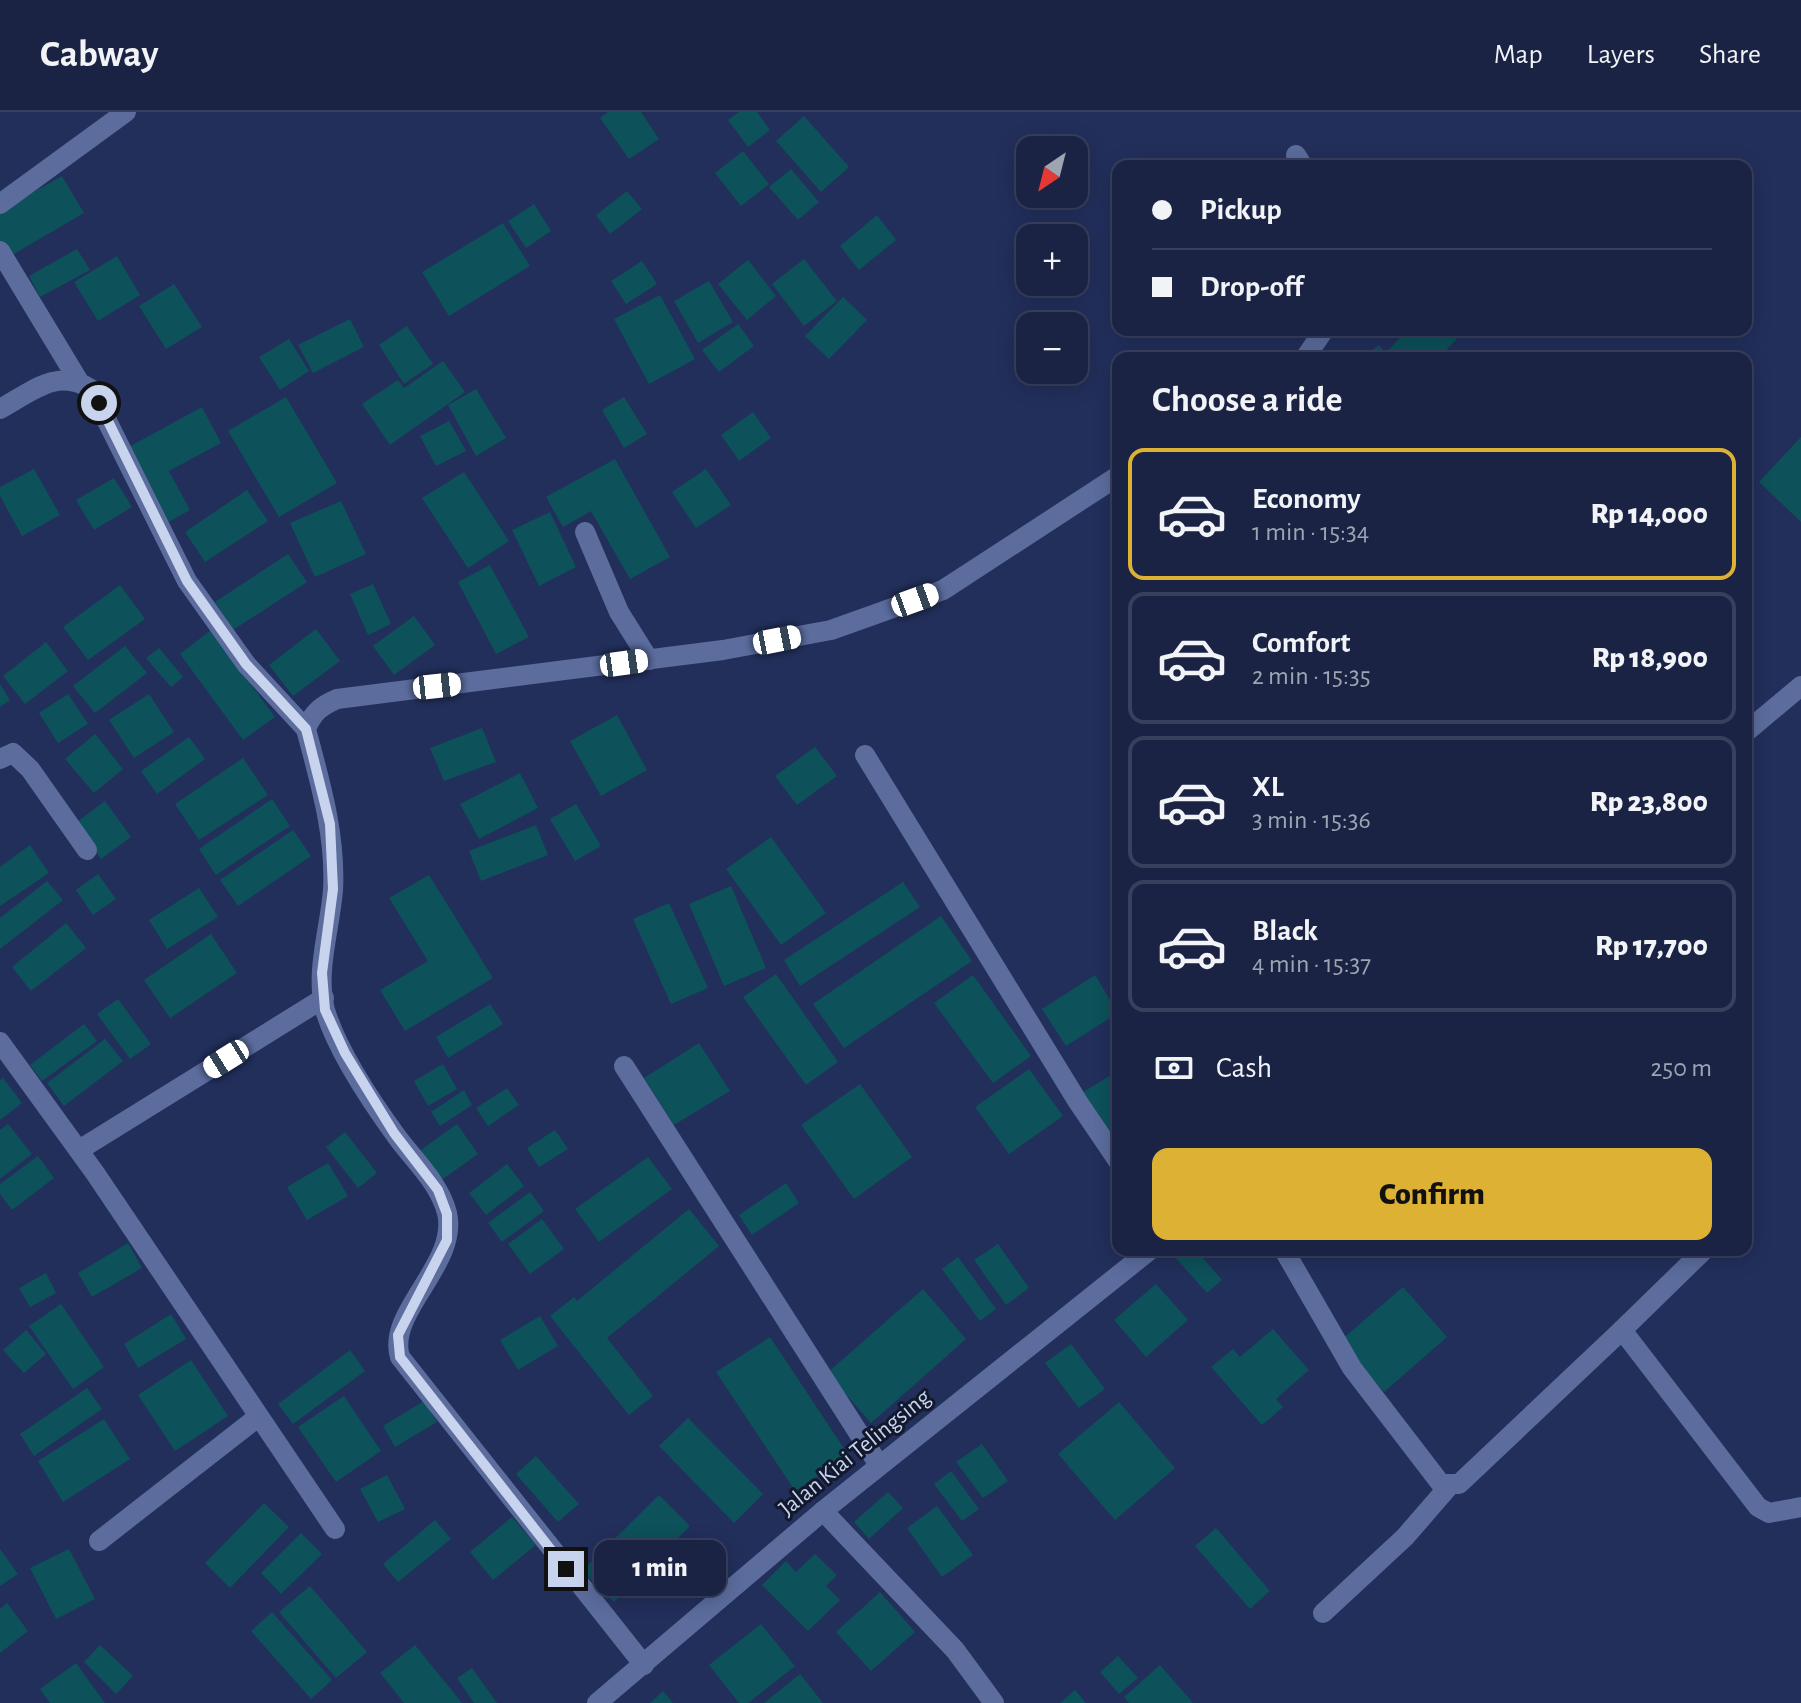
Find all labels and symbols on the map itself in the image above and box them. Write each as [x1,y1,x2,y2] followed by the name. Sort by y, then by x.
[1016,136,1088,208] north arrow
[81,385,117,421] route start
[888,581,942,619] car
[751,624,803,656] car
[599,648,649,678] car
[412,672,462,700] car
[199,1036,253,1082] car
[775,1385,935,1521] street label: Jalan Kiai Telingsing
[594,1541,726,1597] callout: 1 min
[548,1551,584,1587] route end

